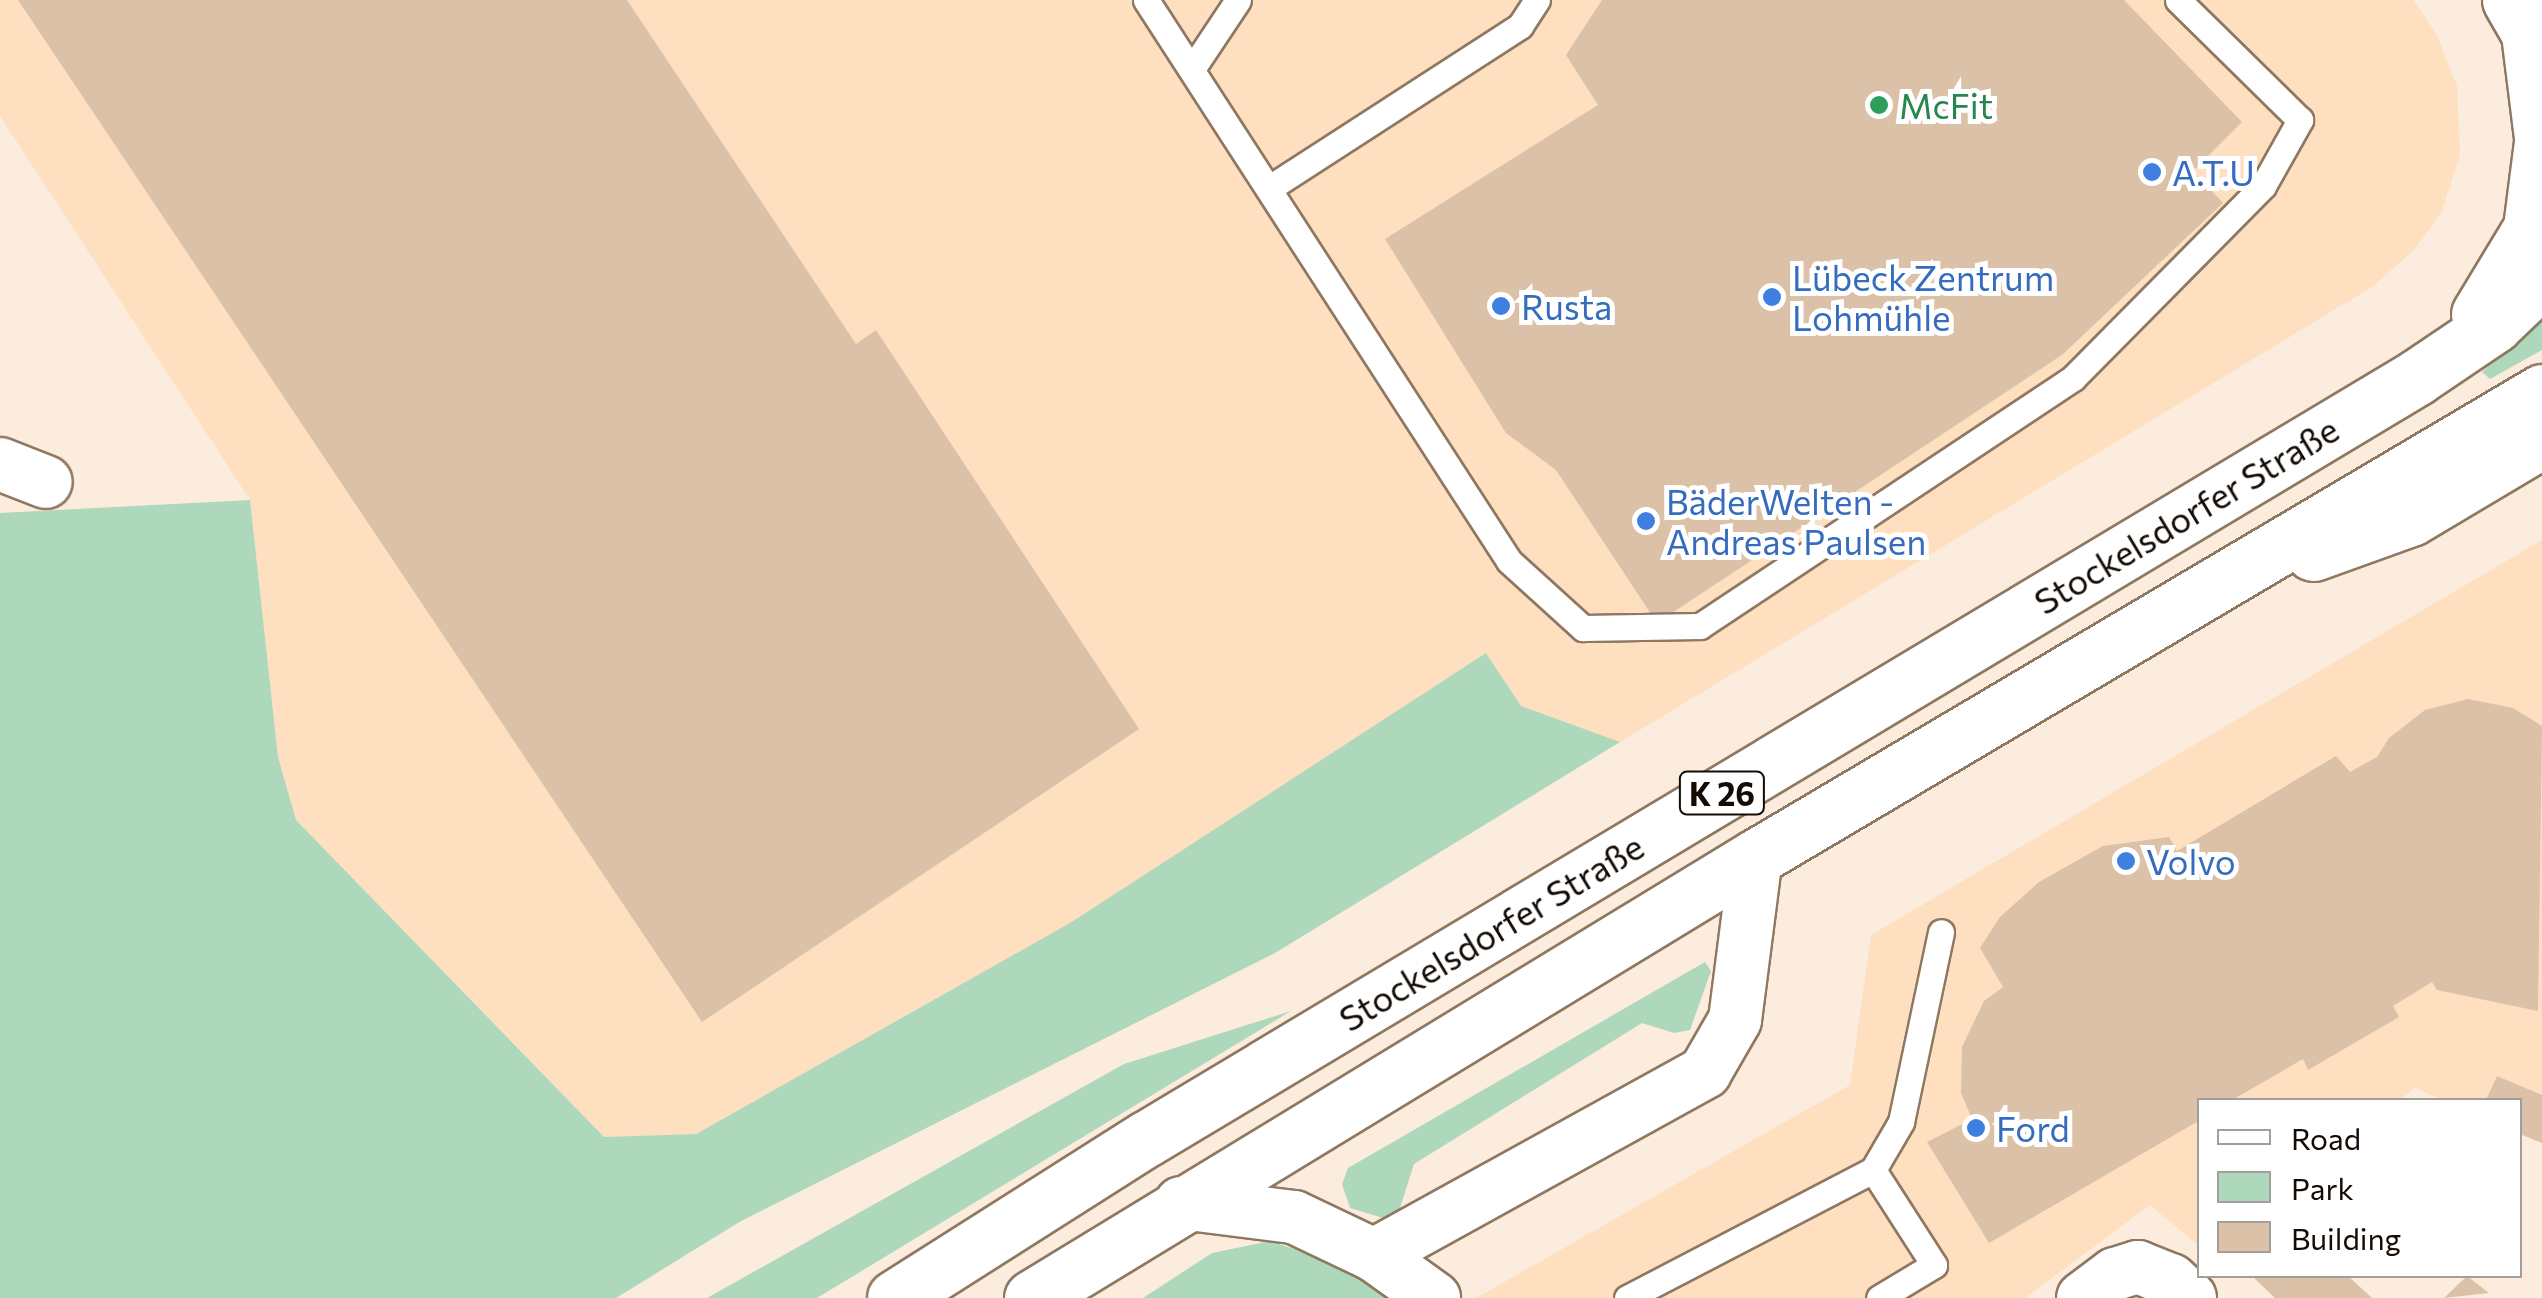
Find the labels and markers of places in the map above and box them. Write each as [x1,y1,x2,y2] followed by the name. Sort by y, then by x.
[1899,84,1993,126] place label: McFit
[1868,94,1890,116] marker: McFit
[2172,151,2255,193] place label: A.T.U
[2141,161,2163,183] marker: A.T.U
[1792,256,2054,338] place label: Lübeck Zentrum Lohmühle
[1521,285,1612,327] place label: Rusta
[1761,286,1783,308] marker: Lübeck Zentrum Lohmühle
[1490,295,1512,317] marker: Rusta
[1666,480,1926,562] place label: BäderWelten - Andreas Paulsen
[1635,510,1657,532] marker: BäderWelten - Andreas Paulsen
[2146,840,2236,882] place label: Volvo
[2115,850,2137,872] marker: Volvo
[1996,1107,2070,1149] place label: Ford
[1965,1117,1987,1139] marker: Ford

